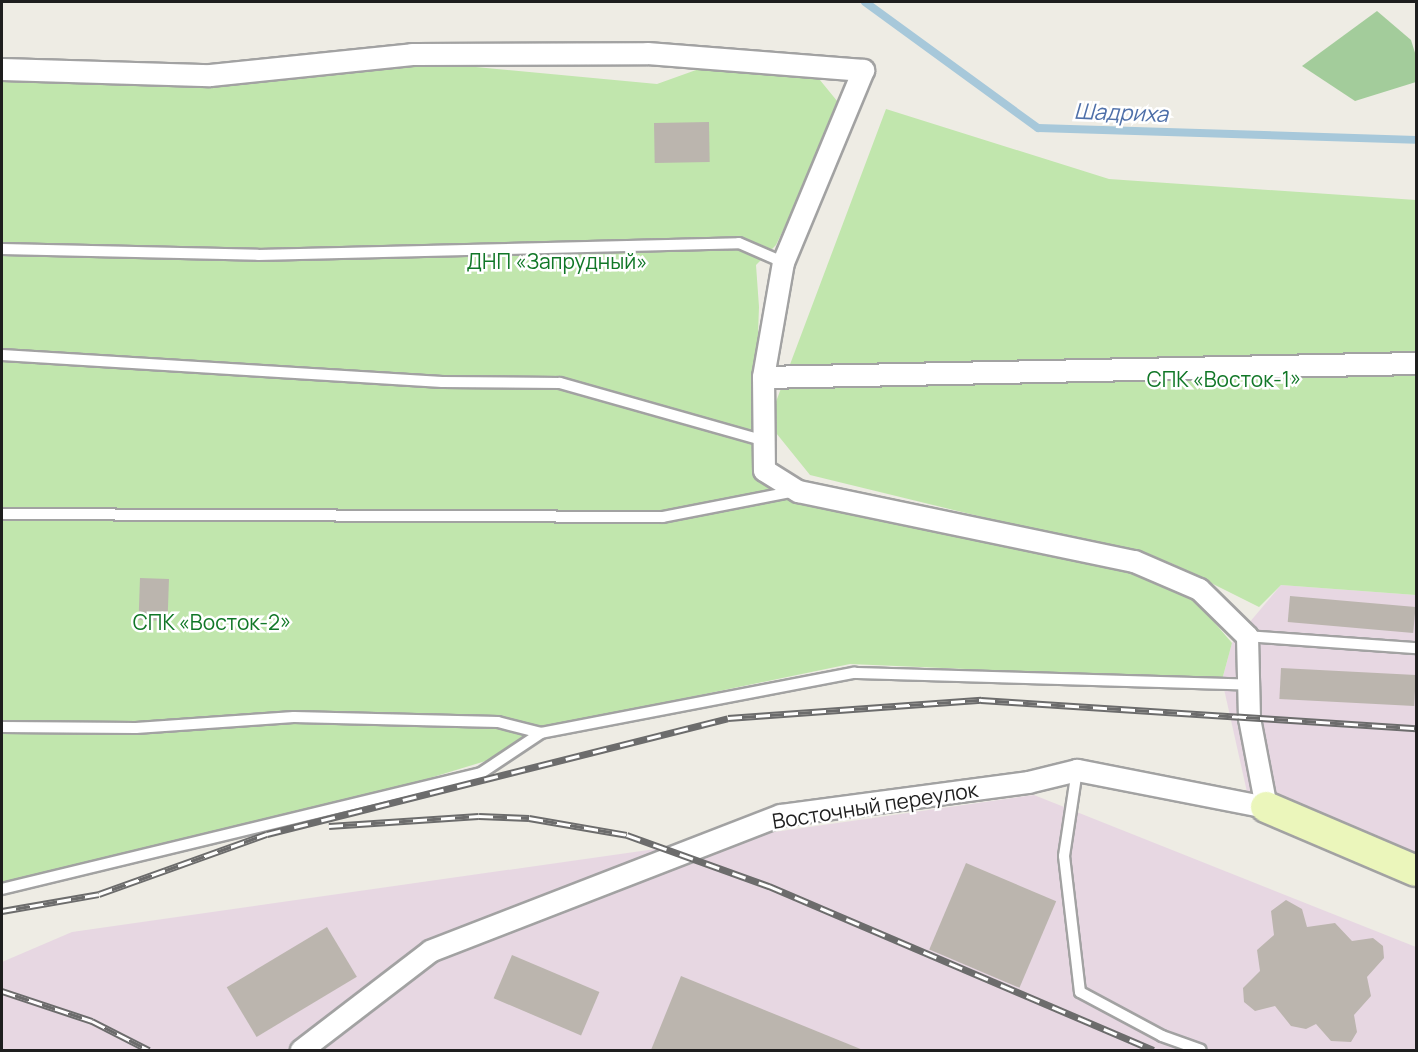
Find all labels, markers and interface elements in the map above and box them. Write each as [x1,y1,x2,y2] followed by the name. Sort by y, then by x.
[1073,98,1169,128] water label: Шадриха
[467,248,647,274] park label: ДНП «Запрудный»
[1147,366,1301,392] park label: СПК «Восток-1»
[133,609,291,635] park label: СПК «Восток-2»
[770,776,980,834] street label: Восточный переулок

